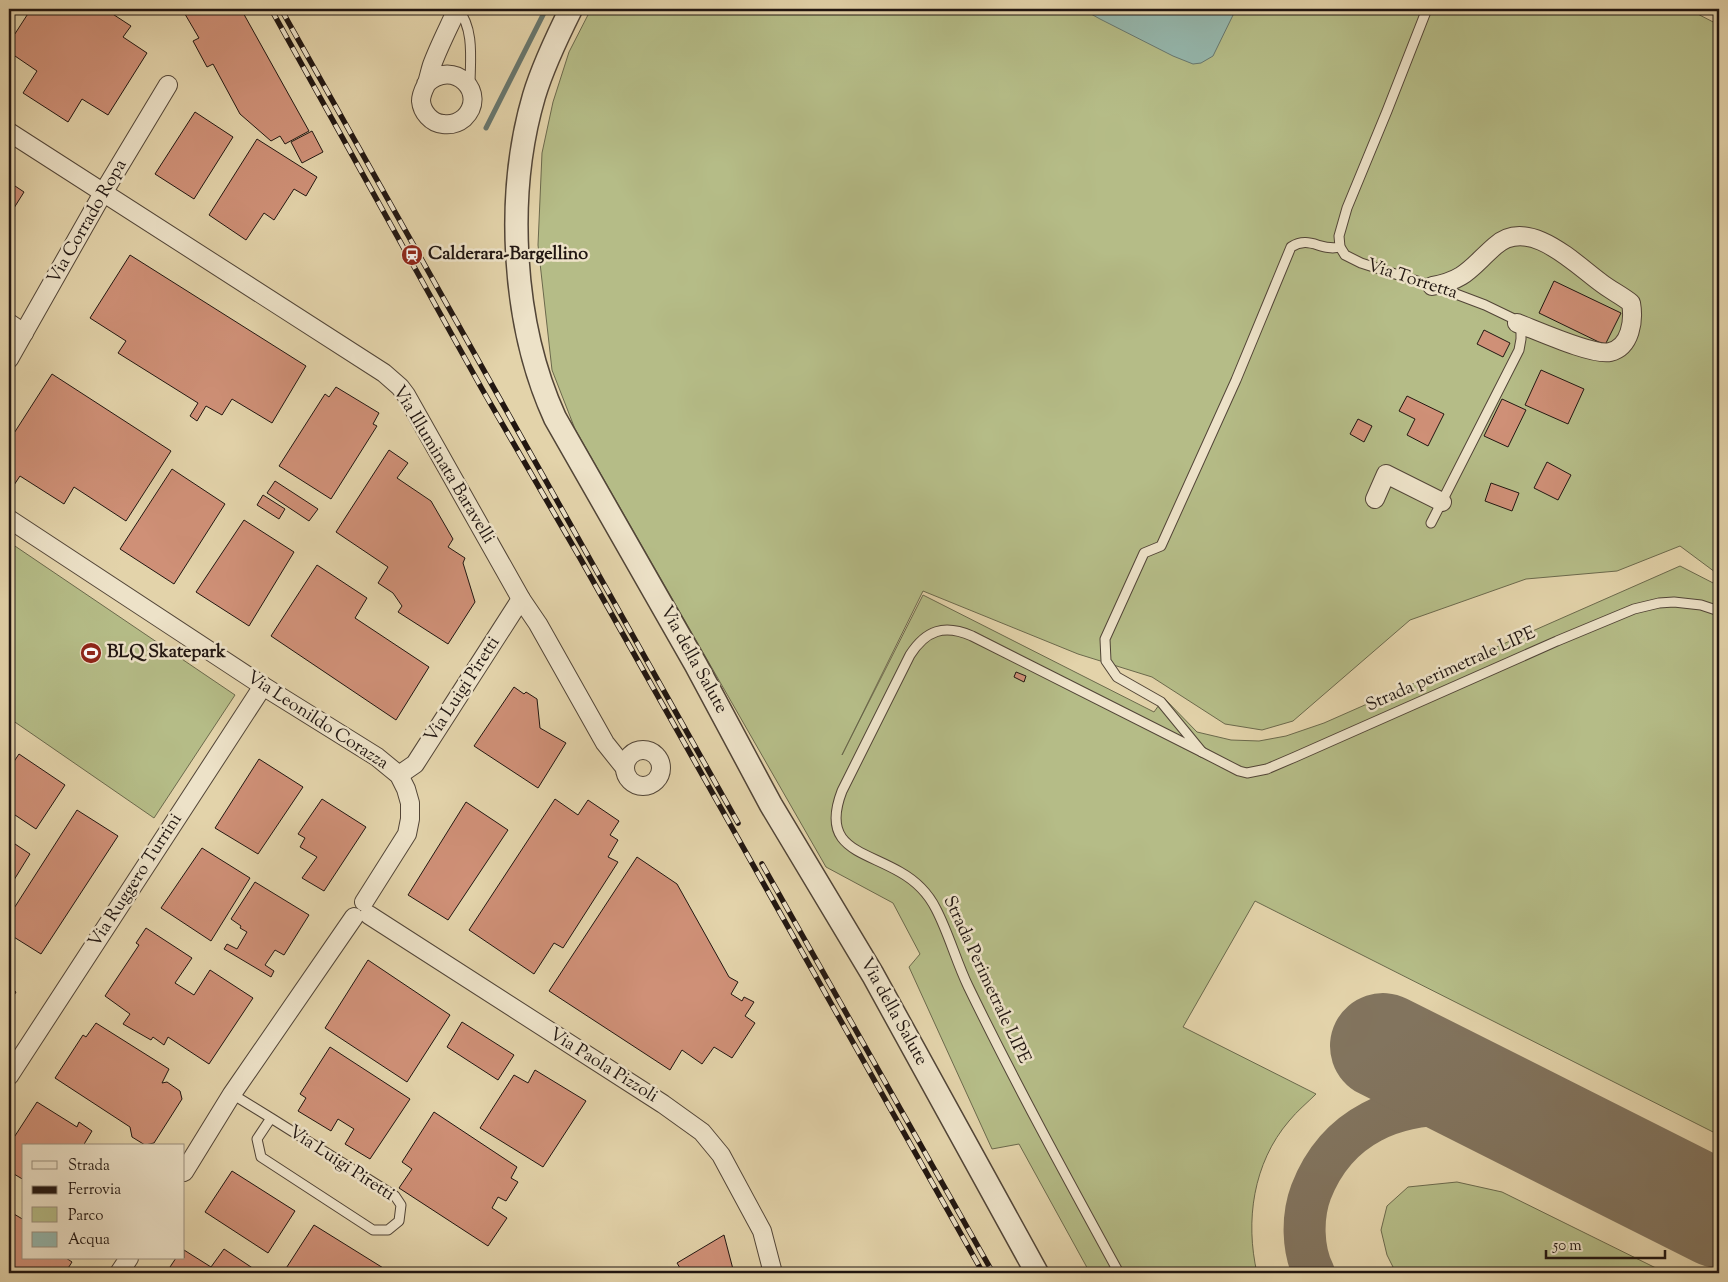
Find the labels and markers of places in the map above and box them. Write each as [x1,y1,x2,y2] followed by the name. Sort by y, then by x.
[428,242,588,268] place label: Calderara-Bargellino
[400,243,424,267] station icon: Calderara-Bargellino
[107,640,226,666] place label: BLQ Skatepark
[79,641,103,665] sports icon: BLQ Skatepark

